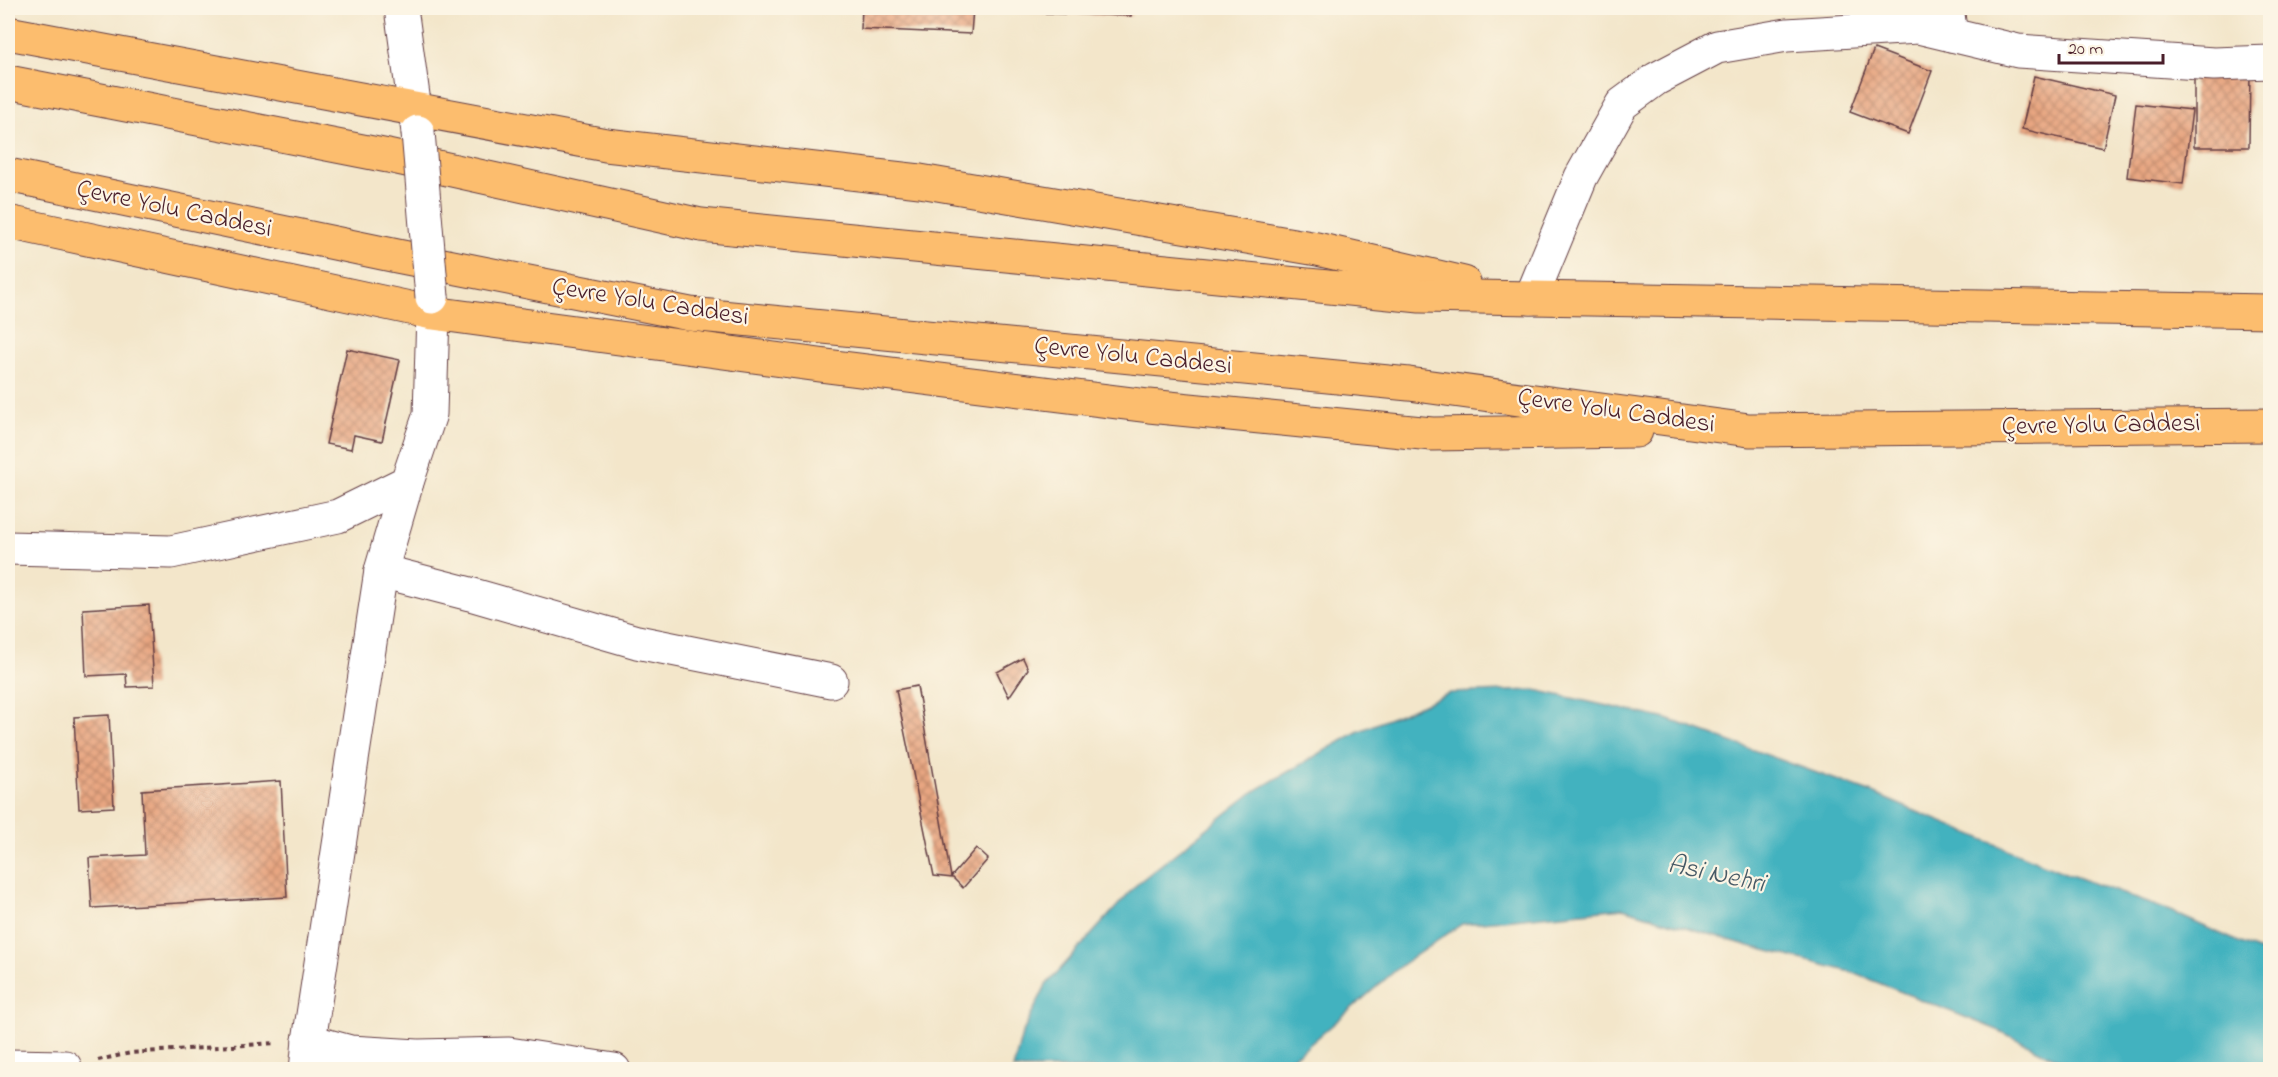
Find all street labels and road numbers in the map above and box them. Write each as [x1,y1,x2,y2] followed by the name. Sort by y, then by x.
[73,171,275,249] street label: Çevre Yolu Caddesi
[549,269,751,337] street label: Çevre Yolu Caddesi
[1032,328,1234,386] street label: Çevre Yolu Caddesi
[1515,379,1717,445] street label: Çevre Yolu Caddesi
[2001,405,2201,447] street label: Çevre Yolu Caddesi

